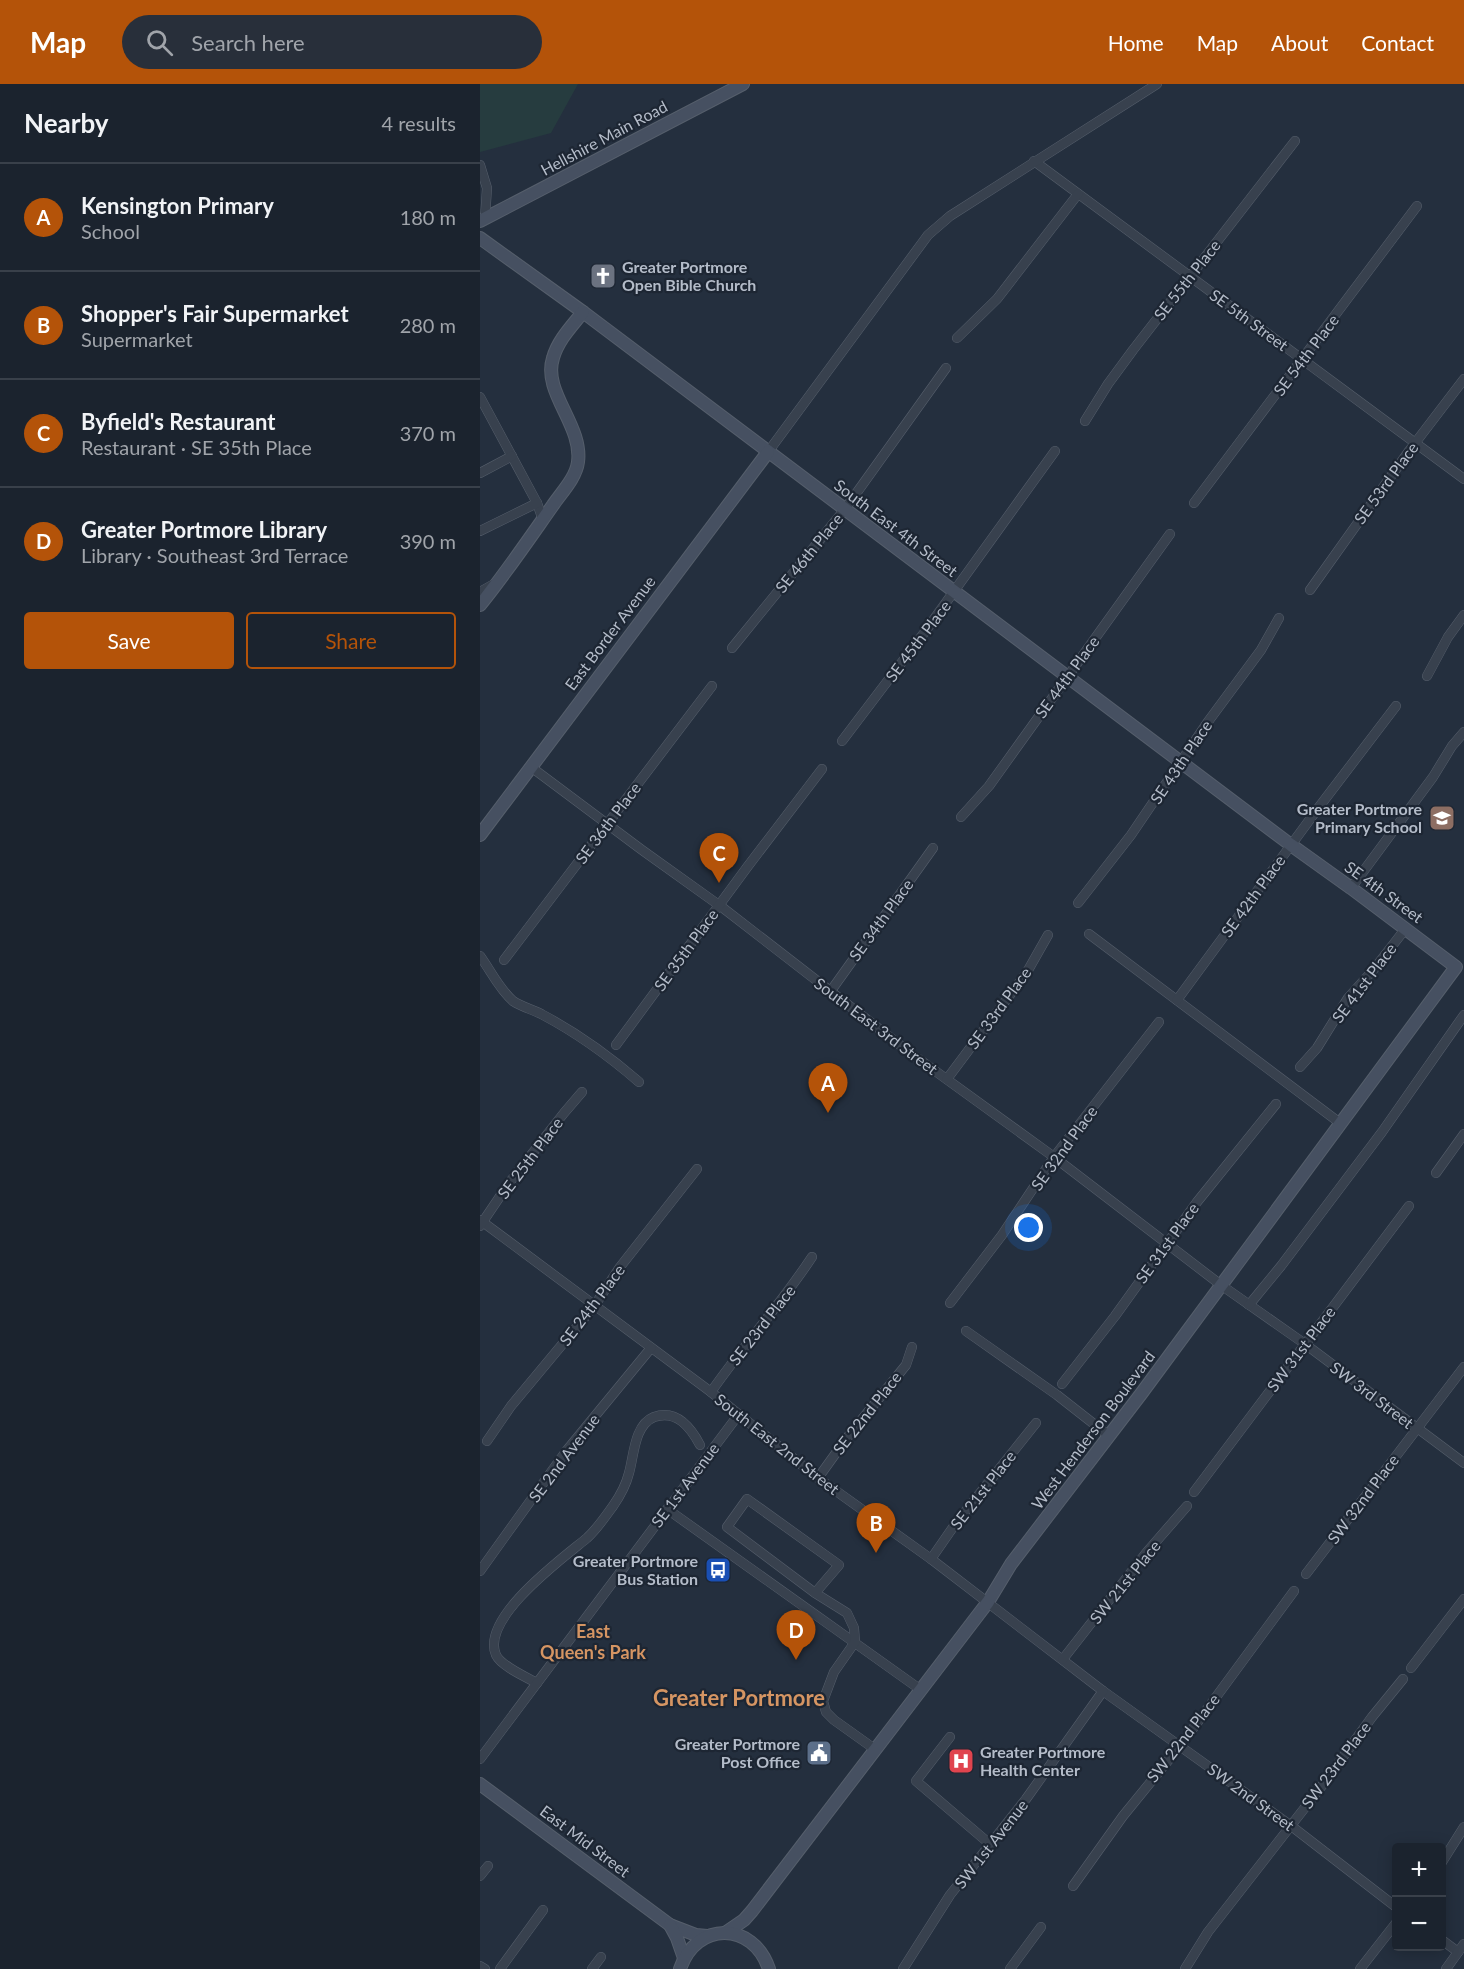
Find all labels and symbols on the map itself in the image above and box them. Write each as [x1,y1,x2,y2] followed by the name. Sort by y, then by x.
[537,96,670,179] street label: Hellshire Main Road
[1149,236,1224,324] street label: SE 55th Place
[622,257,756,294] place label: Greater Portmore Open Bible Church
[588,261,618,291] church icon: Greater Portmore Open Bible Church
[1206,285,1292,355] street label: SE 5th Street
[1269,310,1342,399] street label: SE 54th Place
[1350,438,1422,527] street label: SE 53rd Place
[831,475,962,580] street label: South East 4th Street
[771,509,846,596] street label: SE 46th Place
[560,572,659,694] street label: East Border Avenue
[881,596,954,685] street label: SE 45th Place
[1031,632,1103,721] street label: SE 44th Place
[1146,716,1215,807] street label: SE 43th Place
[571,778,644,867] street label: SE 36th Place
[1297,799,1422,836] place label: Greater Portmore Primary School
[1427,803,1457,833] school or university icon: Greater Portmore Primary School
[700,834,738,883] pin: C
[1217,851,1289,940] street label: SE 42th Place
[1341,857,1427,927] street label: SE 4th Street
[845,875,917,964] street label: SE 34th Place
[650,905,722,994] street label: SE 35th Place
[1328,939,1400,1026] street label: SE 41st Place
[963,963,1035,1052] street label: SE 33rd Place
[811,973,942,1078] street label: South East 3rd Street
[808,1064,848,1113] pin: A
[1027,1102,1101,1194] street label: SE 32nd Place
[493,1113,566,1202] street label: SE 25th Place
[1131,1199,1202,1287] street label: SE 31st Place
[1014,1213,1043,1242] your location
[555,1260,628,1349] street label: SE 24th Place
[724,1281,799,1369] street label: SE 23rd Place
[1262,1302,1339,1395] street label: SW 31st Place
[1027,1347,1158,1513] street label: West Henderson Boulevard
[1327,1357,1418,1432] street label: SW 3rd Street
[828,1368,905,1458] street label: SE 22nd Place
[711,1389,843,1498] street label: South East 2nd Street
[524,1410,603,1506] street label: SE 2nd Avenue
[647,1439,722,1531] street label: SE 1st Avenue
[946,1447,1019,1533] street label: SE 21st Place
[1323,1450,1402,1547] street label: SW 32nd Place
[856,1504,896,1553] pin: B
[1085,1536,1164,1627] street label: SW 21st Place
[573,1551,698,1588] place label: Greater Portmore Bus Station
[703,1555,733,1585] bus stop icon: Greater Portmore Bus Station
[776,1610,816,1660] pin: D
[540,1620,646,1663] district label: East Queen's Park
[653,1684,825,1711] district label: Greater Portmore
[1142,1690,1223,1786] street label: SW 22nd Place
[1297,1718,1374,1812] street label: SW 23rd Place
[675,1734,800,1771] place label: Greater Portmore Post Office
[804,1738,834,1768] public building icon: Greater Portmore Post Office
[980,1742,1106,1779] place label: Greater Portmore Health Center
[946,1746,976,1776] hospital icon: Greater Portmore Health Center
[1204,1759,1299,1835] street label: SW 2nd Street
[950,1795,1031,1892] street label: SW 1st Avenue
[537,1801,634,1881] street label: East Mid Street

